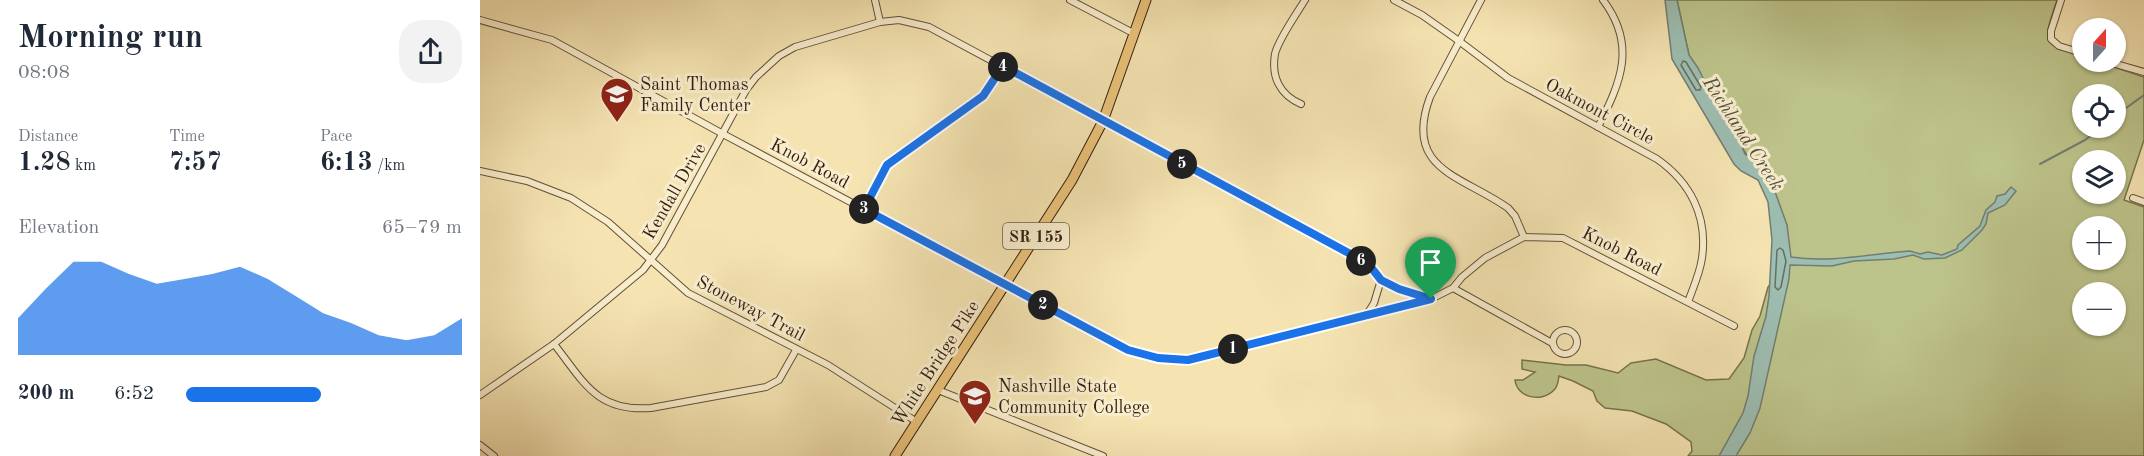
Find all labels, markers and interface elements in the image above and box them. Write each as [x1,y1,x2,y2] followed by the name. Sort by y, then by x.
[2072,18,2126,72] north arrow
[2072,18,2126,336] map controls
[399,20,462,83] button: share
[18,22,203,55] text: Morning run
[988,52,1018,82] pin: 4
[998,59,1008,75] text: 4
[18,63,70,83] text: 08:08
[1697,72,1787,195] water label: Richland Creek
[599,76,635,123] school or university icon: Saint Thomas Family Center
[640,76,751,115] place label: Saint Thomas Family Center
[1542,76,1657,148] street label: Oakmont Circle
[2072,84,2126,138] button: locate
[18,129,78,145] text: Distance
[169,129,205,145] text: Time
[320,129,352,145] text: Pace
[767,136,852,192] street label: Knob Road
[640,140,710,243] street label: Kendall Drive
[1167,149,1197,179] pin: 5
[18,150,71,176] text: 1.28
[169,150,222,176] text: 7:57
[320,150,373,176] text: 6:13
[2072,150,2126,204] button: layers
[1177,156,1187,172] text: 5
[71,158,96,174] text: km
[373,158,405,174] text: /km
[849,194,879,224] pin: 3
[859,201,869,217] text: 3
[2072,216,2126,270] button: +
[18,218,99,238] text: Elevation
[382,218,462,238] text: 65–79 m
[1003,223,1069,249] road number: SR 155
[1579,224,1664,280] street label: Knob Road
[1405,237,1456,299] pin
[1346,246,1376,276] pin: 6
[1414,246,1447,279] icon: arrive
[1356,253,1366,269] text: 6
[693,273,808,345] street label: Stoneway Trail
[2072,282,2126,336] button: −
[1028,290,1058,320] pin: 2
[1038,297,1048,313] text: 2
[889,298,983,429] street label: White Bridge Pike
[1218,334,1248,364] pin: 1
[1228,341,1238,357] text: 1
[957,378,993,425] school or university icon: Nashville State Community College
[998,378,1150,417] place label: Nashville State Community College
[18,384,74,404] text: 200 m
[114,384,154,404] text: 6:52

